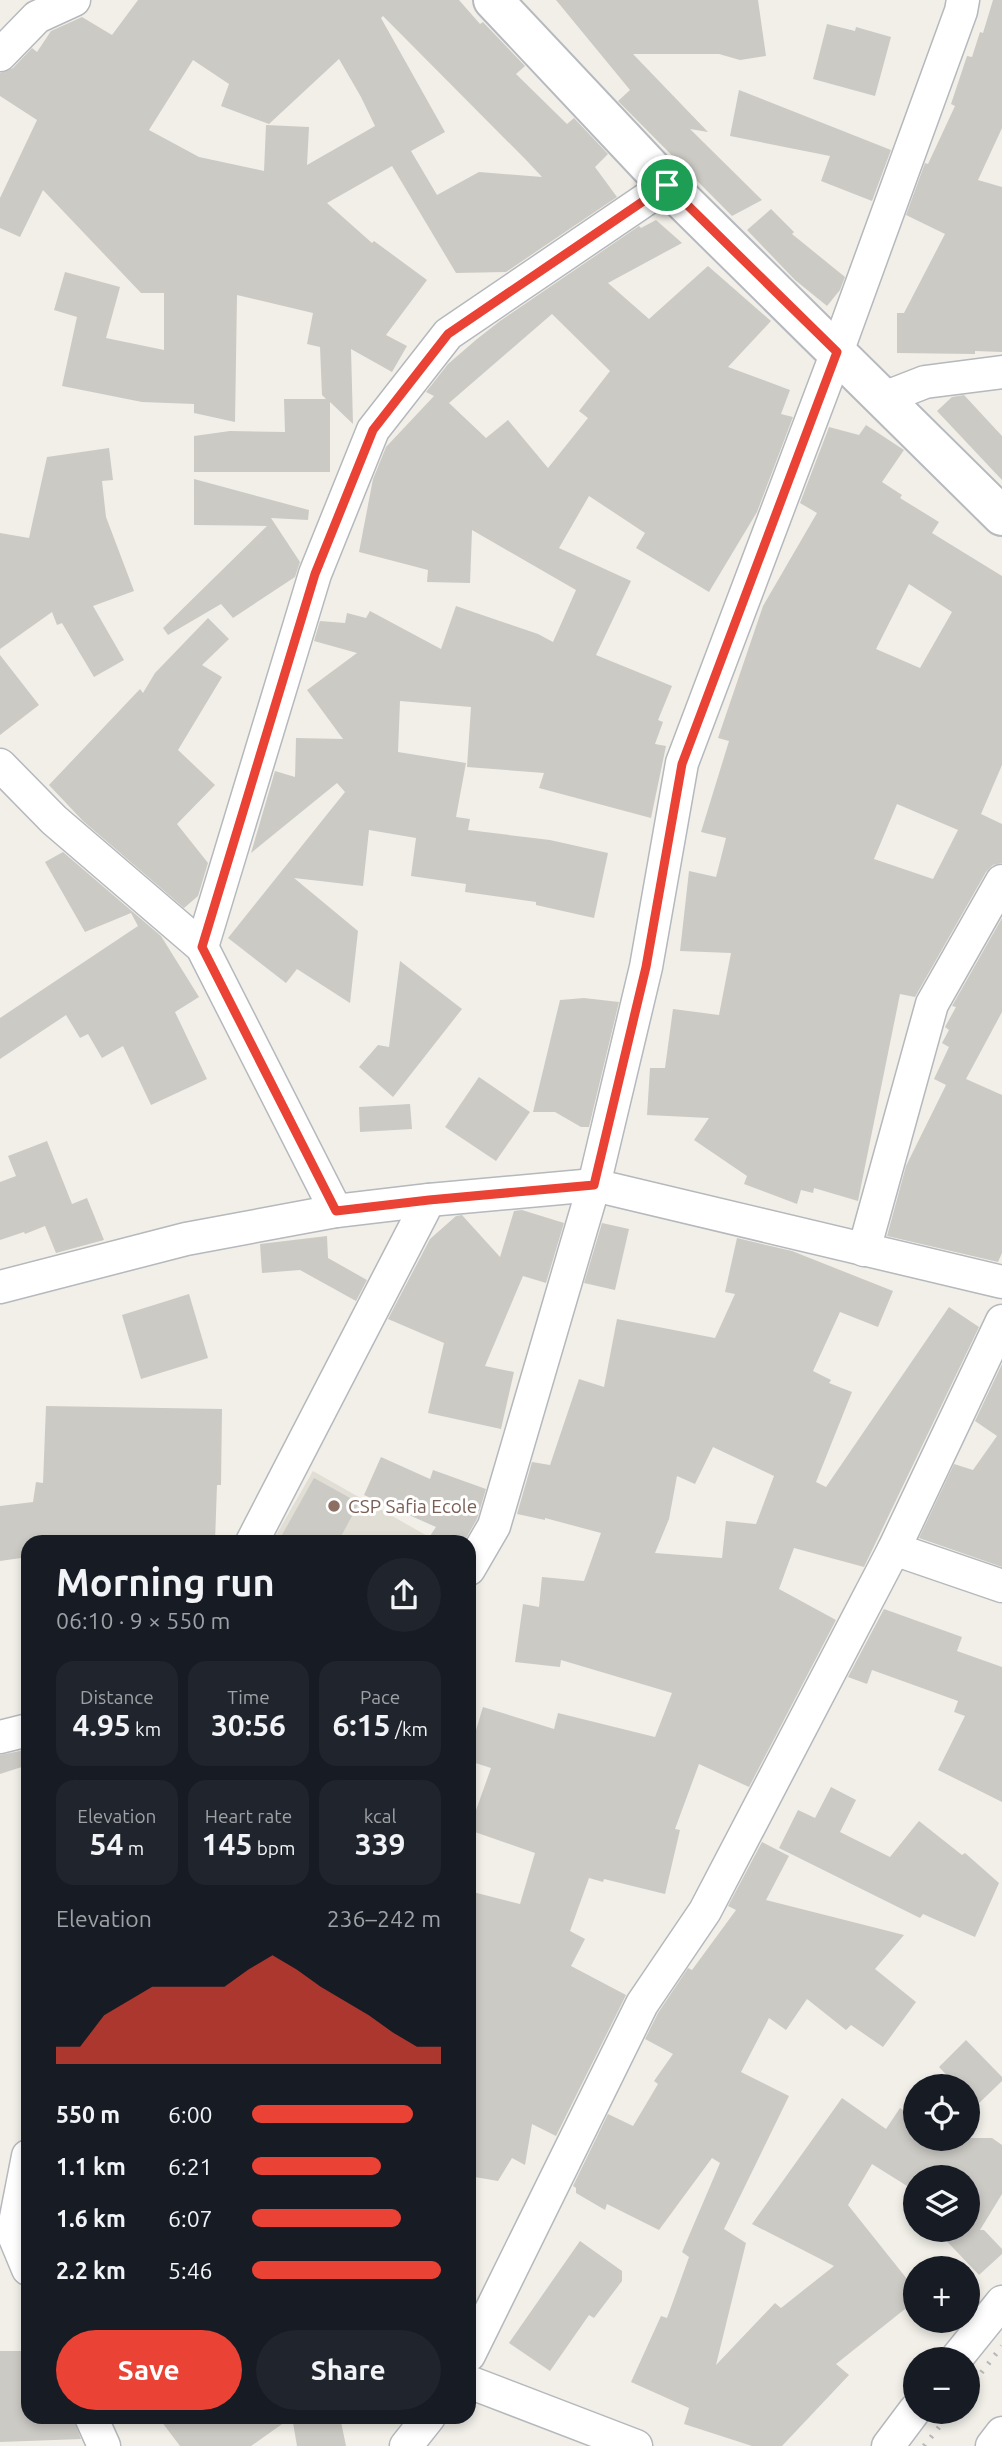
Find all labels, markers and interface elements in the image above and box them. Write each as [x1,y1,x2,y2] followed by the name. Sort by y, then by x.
[637,155,697,215] pin
[648,166,686,204] icon: arrive
[348,1495,477,1517] place label: CSP Safia Ecole
[326,1498,342,1514] marker: CSP Safia Ecole
[367,1558,441,1632] button: share
[56,1561,275,1603] text: Morning run
[56,1608,230,1633] text: 06:10 · 9 × 550 m
[80,1686,154,1708] text: Distance
[227,1686,270,1708] text: Time
[360,1686,400,1708] text: Pace
[73,1708,131,1742] text: 4.95
[211,1708,286,1742] text: 30:56
[332,1708,391,1742] text: 6:15
[131,1718,161,1740] text: km
[391,1718,428,1740] text: /km
[77,1805,156,1827] text: Elevation
[205,1805,292,1827] text: Heart rate
[364,1805,397,1827] text: kcal
[90,1827,123,1861] text: 54
[202,1827,252,1861] text: 145
[355,1827,406,1861] text: 339
[123,1837,144,1859] text: m
[252,1837,295,1859] text: bpm
[56,1906,152,1931] text: Elevation
[327,1906,441,1931] text: 236–242 m
[903,2074,980,2424] map controls
[903,2074,980,2151] button: locate
[56,2102,120,2127] text: 550 m
[168,2102,213,2127] text: 6:00
[56,2154,126,2179] text: 1.1 km
[168,2154,213,2179] text: 6:21
[903,2165,980,2242] button: layers
[56,2206,126,2231] text: 1.6 km
[168,2206,213,2231] text: 6:07
[903,2256,980,2333] button: +
[56,2258,126,2283] text: 2.2 km
[168,2258,213,2283] text: 5:46
[56,2330,242,2410] button: Save
[256,2330,441,2410] button: Share
[903,2347,980,2424] button: −

